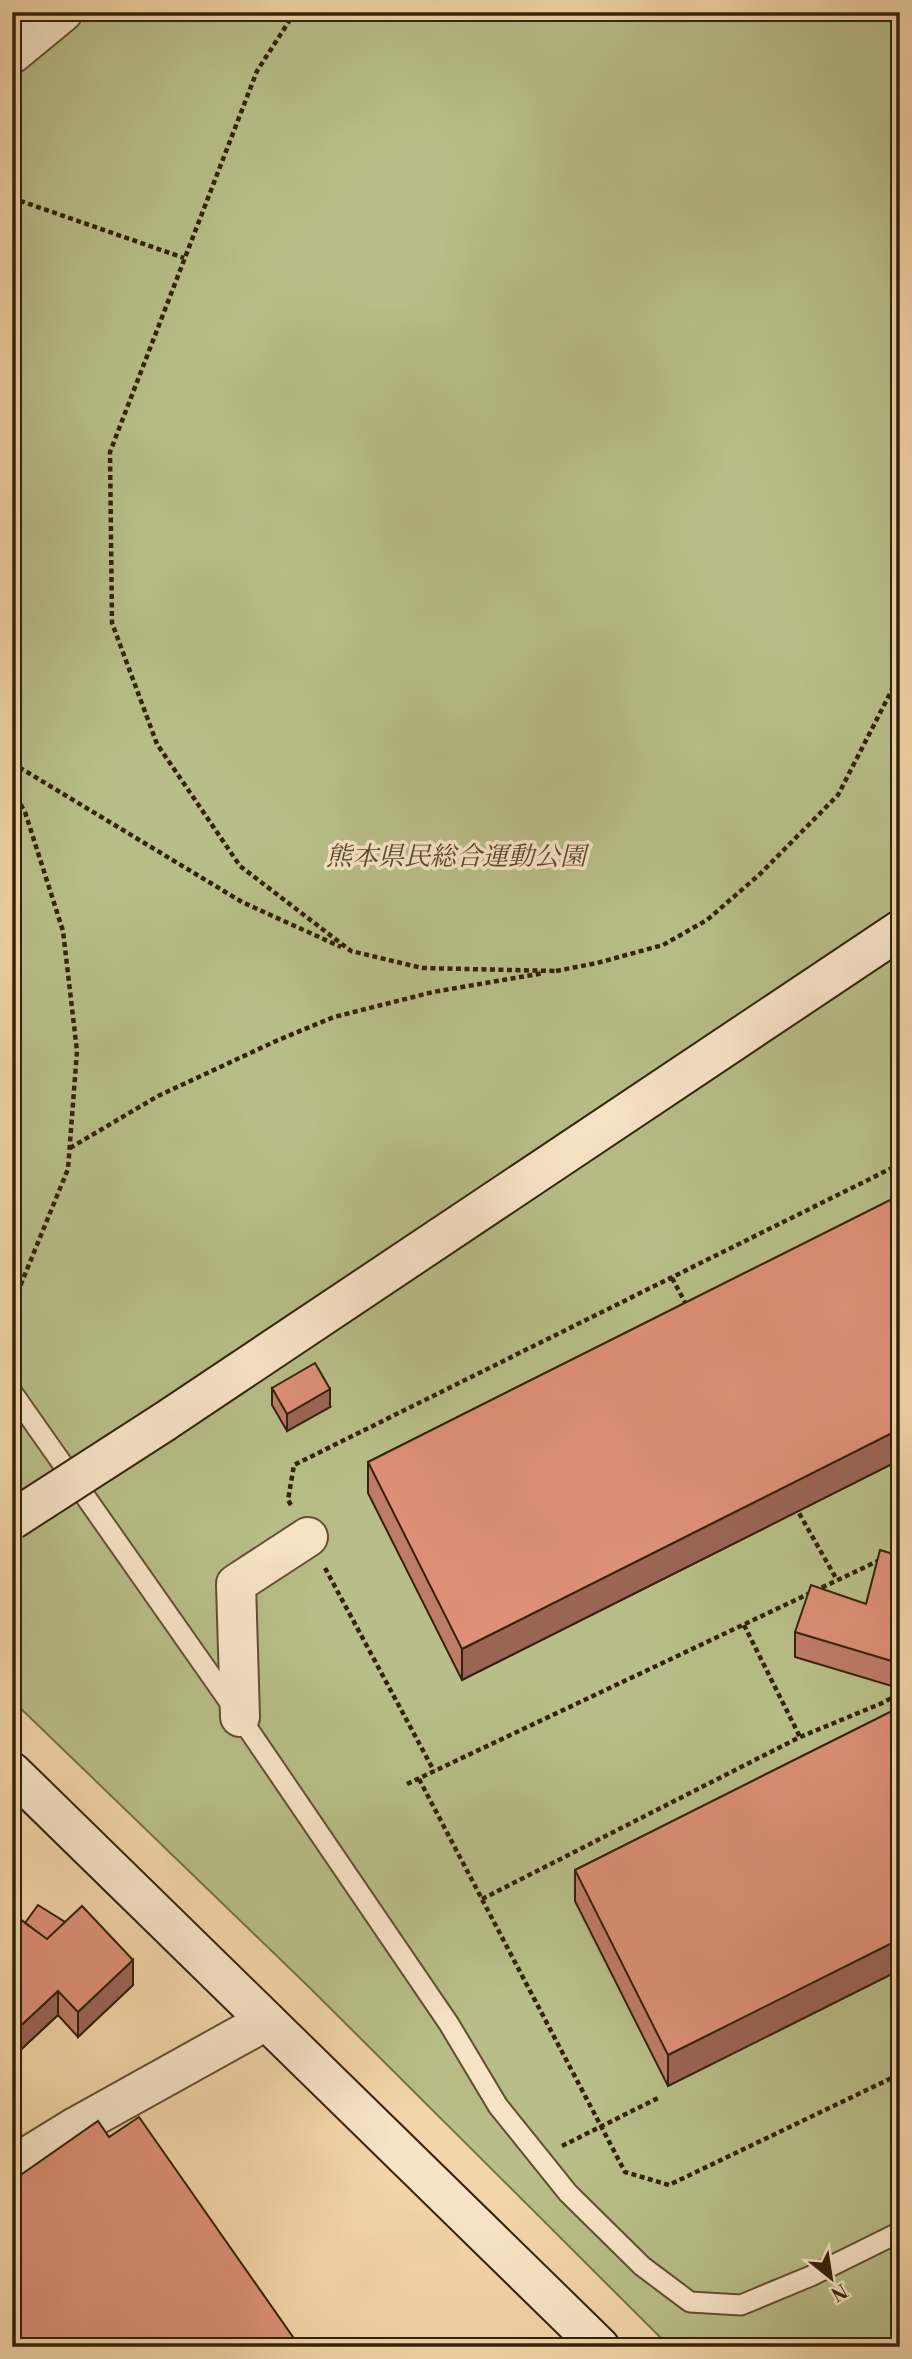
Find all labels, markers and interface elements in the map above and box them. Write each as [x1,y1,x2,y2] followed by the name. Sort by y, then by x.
[326,841,590,873] park label: 熊本県民総合運動公園
[796,2244,866,2314] north arrow
[826,2278,852,2306] text: N

